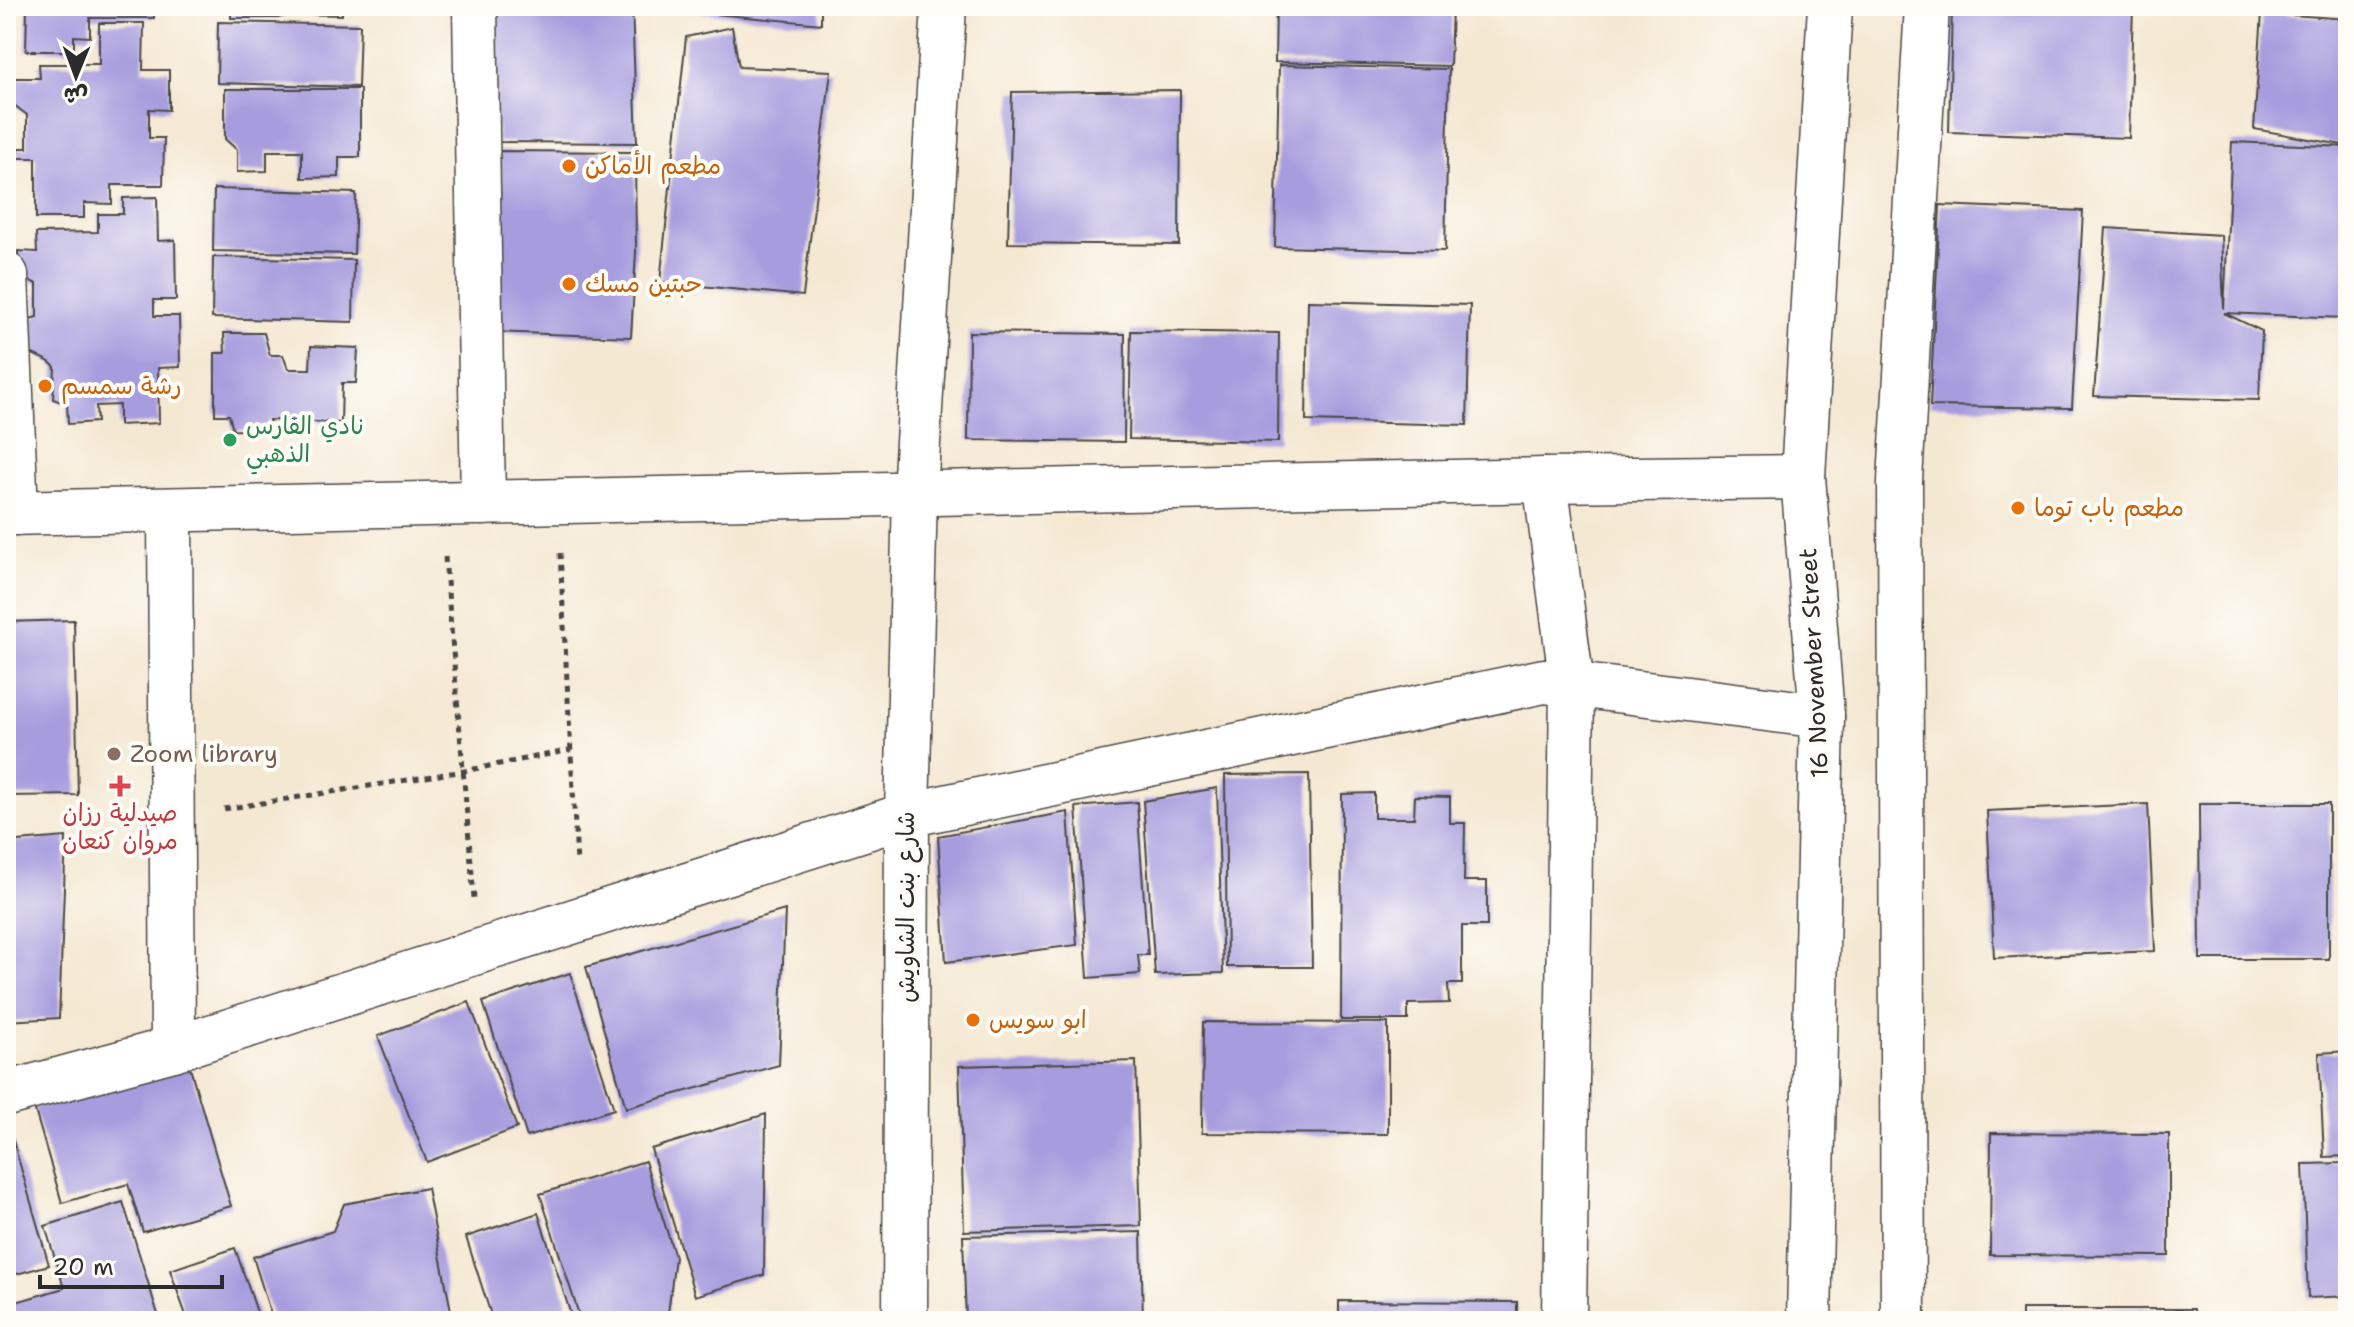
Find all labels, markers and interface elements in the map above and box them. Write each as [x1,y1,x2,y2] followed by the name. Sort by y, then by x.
[36,36,116,116] north arrow
[63,81,88,110] text: ش
[585,149,721,184] place label: مطعم الأماكن
[560,157,578,175] marker: مطعم الأماكن
[585,268,702,300] place label: حبتين مسك
[560,275,578,293] marker: حبتين مسك
[61,370,182,404] place label: رشة سمسم
[36,377,54,395] marker: رشة سمسم
[246,410,364,475] place label: نادي الفارس الذهبي
[221,431,239,449] marker: نادي الفارس الذهبي
[2034,492,2184,526] place label: مطعم باب توما
[2009,499,2027,517] marker: مطعم باب توما
[1792,547,1836,779] street label: 16 November Street
[130,738,278,770] place label: Zoom library
[105,745,123,763] marker: Zoom library
[111,777,129,795] marker: صيدلية رزان مروان كنعان
[62,797,178,857] place label: صيدلية رزان مروان كنعان
[890,811,923,1003] street label: شارع بنت الشاويش
[989,1004,1087,1036] place label: ابو سويس
[964,1011,982,1029] marker: ابو سويس
[40,1239,222,1289] scale bar
[52,1251,114,1283] text: 20 m

